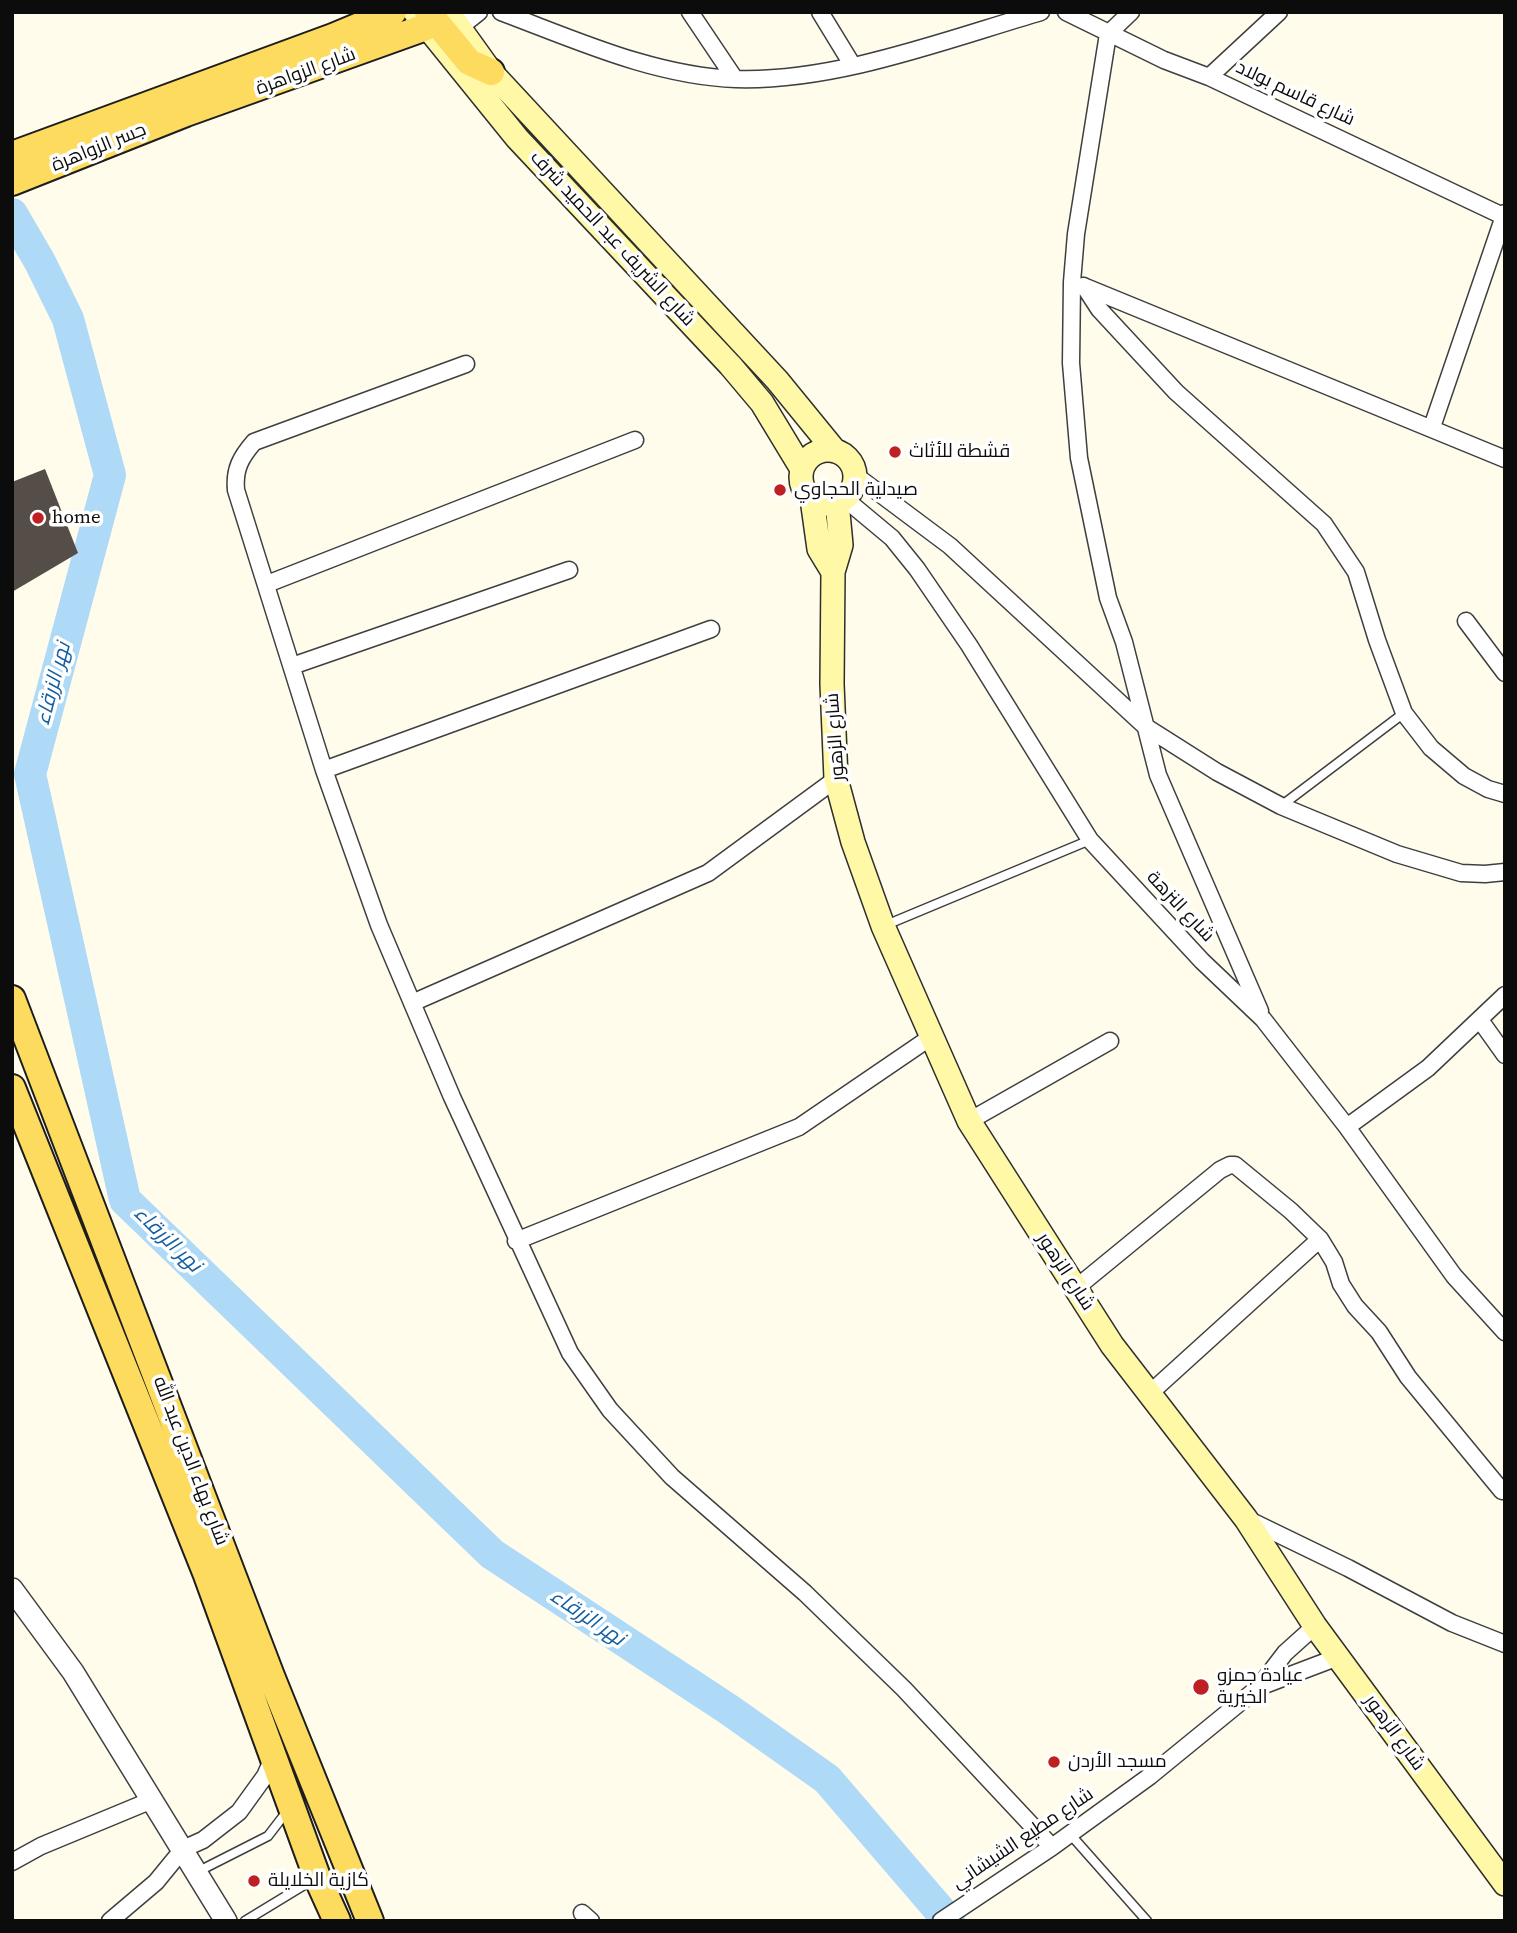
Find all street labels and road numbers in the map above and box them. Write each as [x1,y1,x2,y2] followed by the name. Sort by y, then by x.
[253,43,359,101] street label: شارع الزواهرة
[1232,57,1358,131] street label: شارع قاسم بولاد
[48,119,150,177] street label: جسر الزواهرة
[525,147,699,331] street label: شارع الشريف عبد الحميد شرف
[822,692,850,782] street label: شارع الزهور
[1141,867,1219,947] street label: شارع النزهة
[1031,1229,1099,1315] street label: شارع الزهور
[147,1373,233,1549] street label: شارع بهاء الدين عبد الله
[1359,1691,1429,1775] street label: شارع الزهور
[948,1783,1098,1895] street label: شارع مطيع الشيشاني

